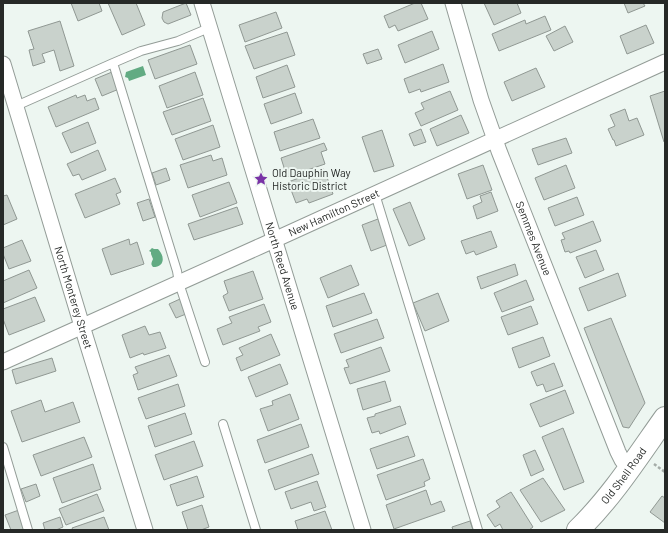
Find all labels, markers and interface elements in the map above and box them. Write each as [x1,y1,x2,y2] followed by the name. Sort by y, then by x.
[272,166,351,192] place label: Old Dauphin Way Historic District
[253,171,269,187] place icon: Old Dauphin Way Historic District
[286,186,381,239] street label: New Hamilton Street
[513,199,555,277] street label: Semmes Avenue
[263,220,302,312] street label: North Reed Avenue
[52,245,96,350] street label: North Monterey Street
[598,444,649,506] street label: Old Shell Road

